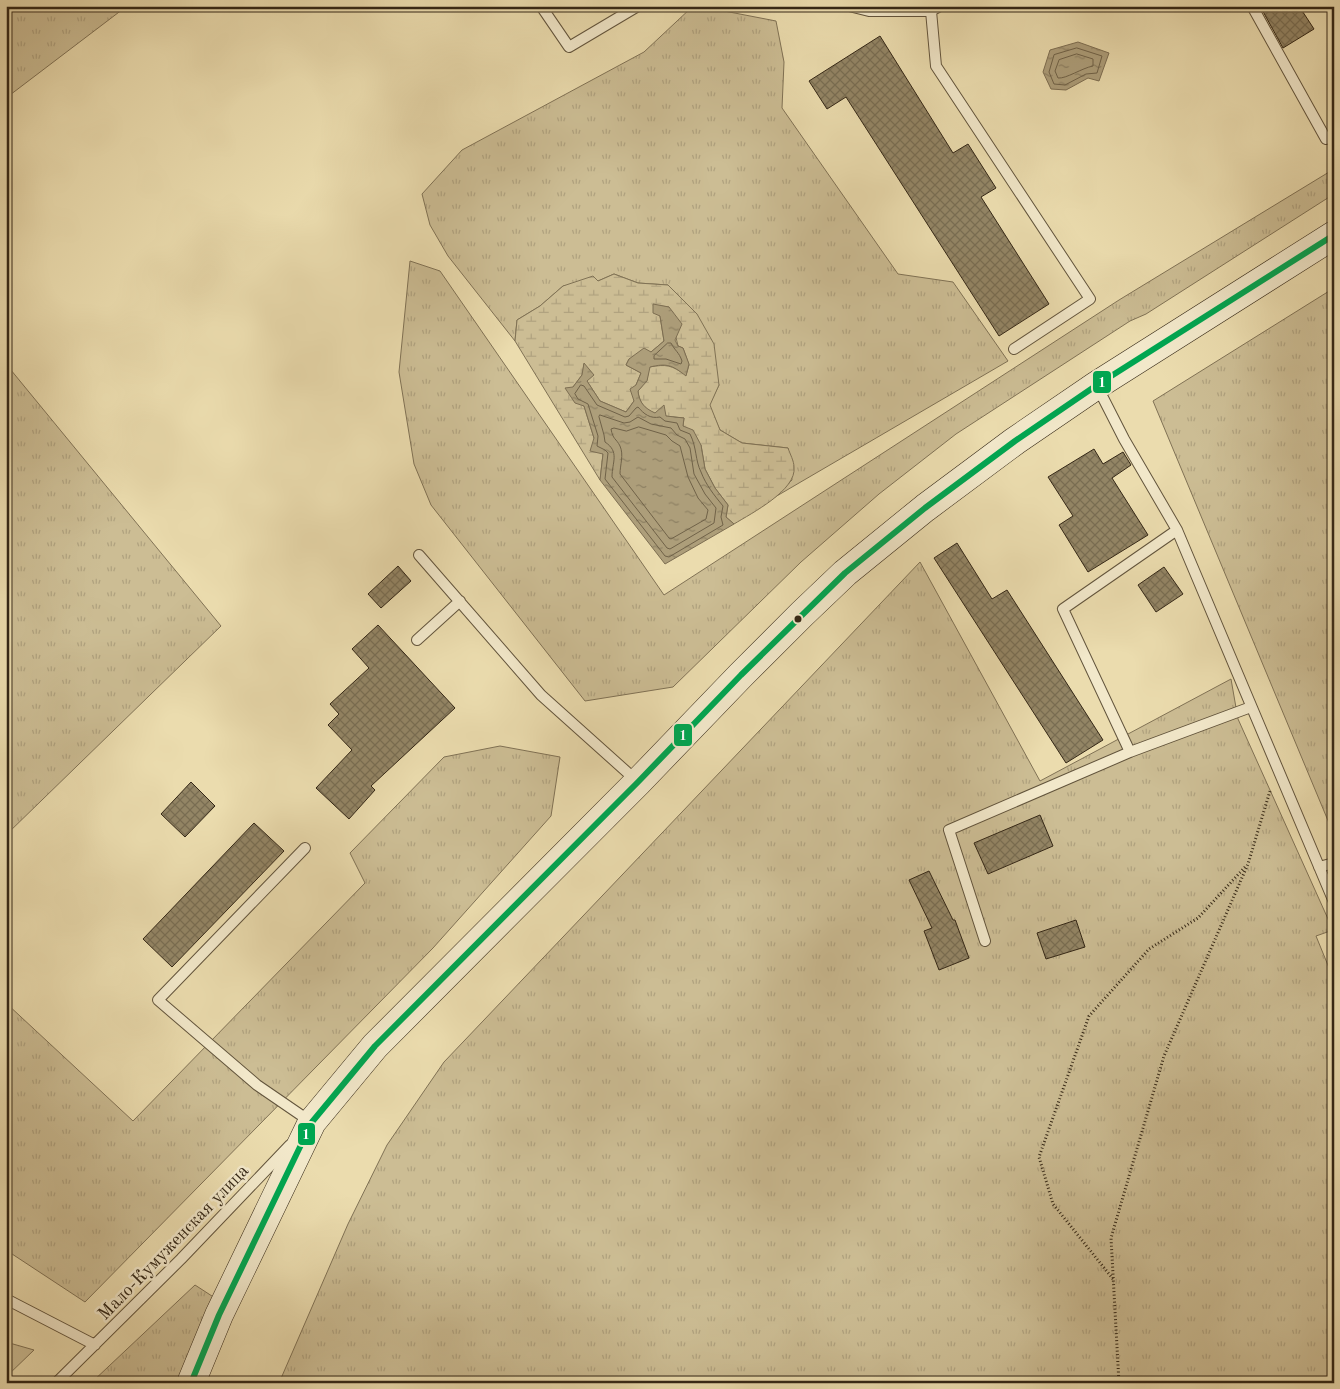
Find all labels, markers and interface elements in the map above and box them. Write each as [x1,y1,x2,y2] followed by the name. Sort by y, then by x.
[1092,370,1112,394] line badge: 1
[1098,376,1106,390] text: 1
[793,614,803,624] unlabelled marker
[673,723,693,747] line badge: 1
[679,729,687,743] text: 1
[297,1122,316,1146] line badge: 1
[302,1128,310,1142] text: 1
[95,1162,252,1324] street label: Мало-Кумуженская улица

